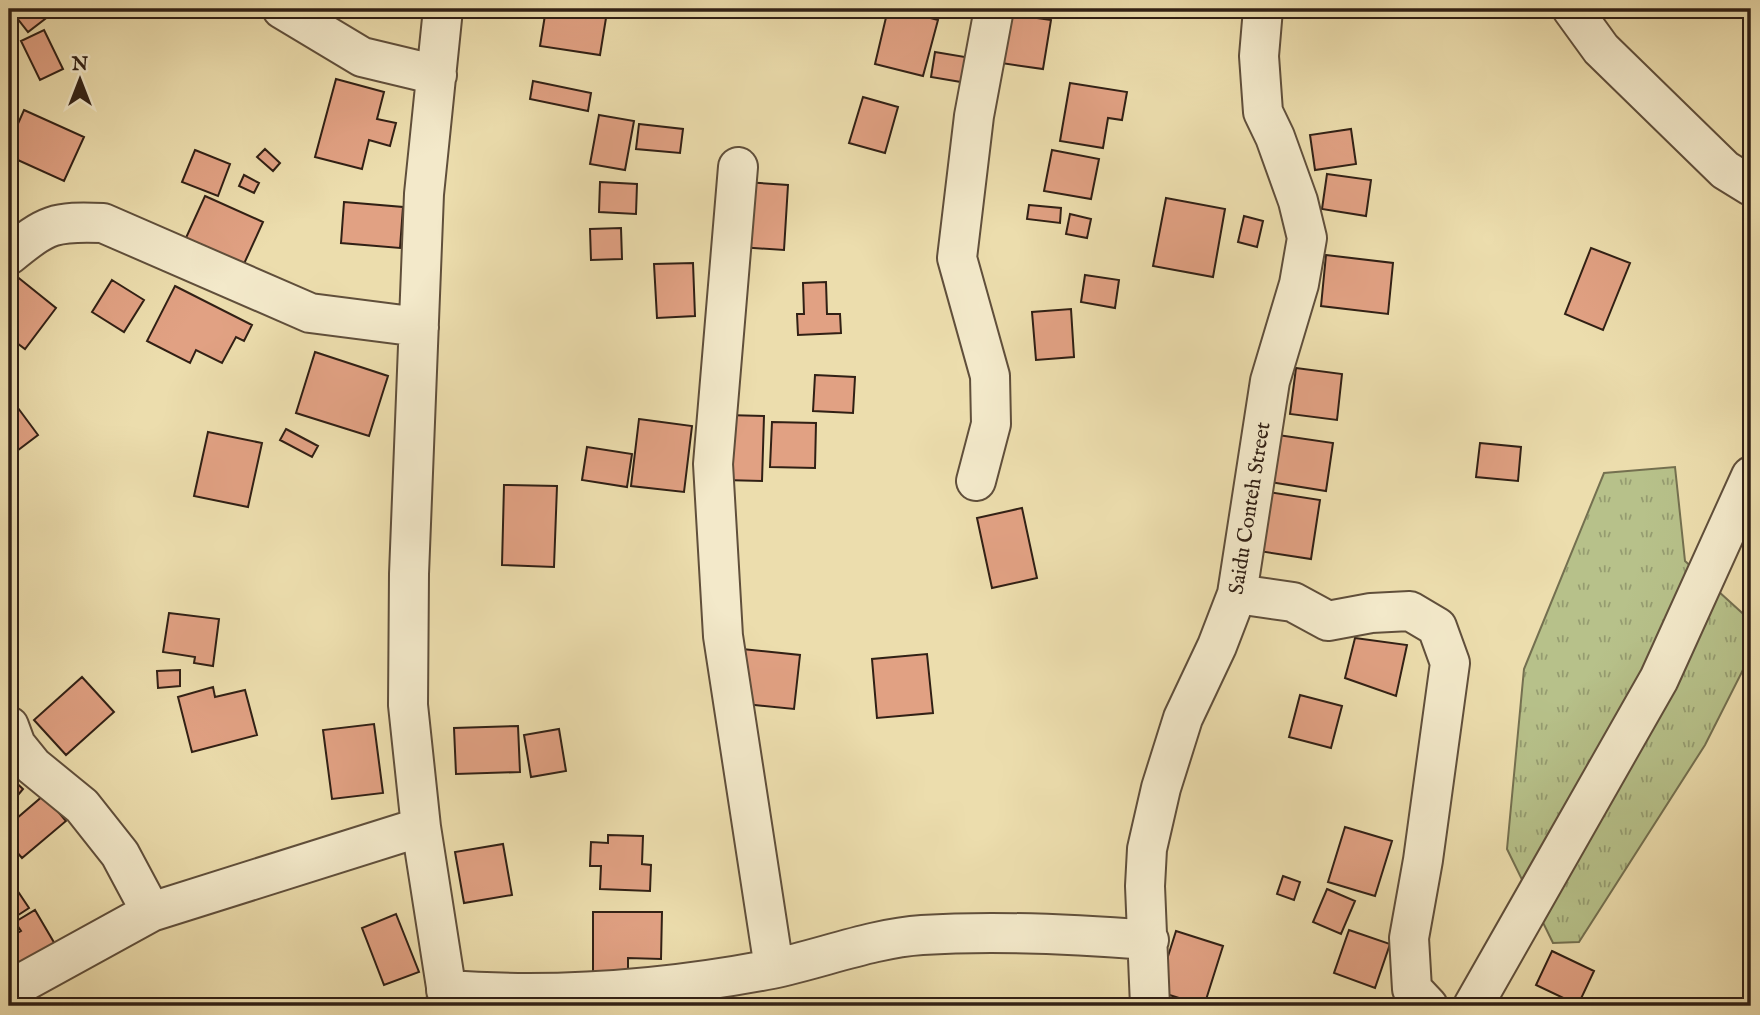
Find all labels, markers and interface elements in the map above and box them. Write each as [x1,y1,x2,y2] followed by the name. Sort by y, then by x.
[46,46,116,116] north arrow
[71,53,89,77] text: N
[1224,420,1277,596] street label: Saidu Conteh Street

